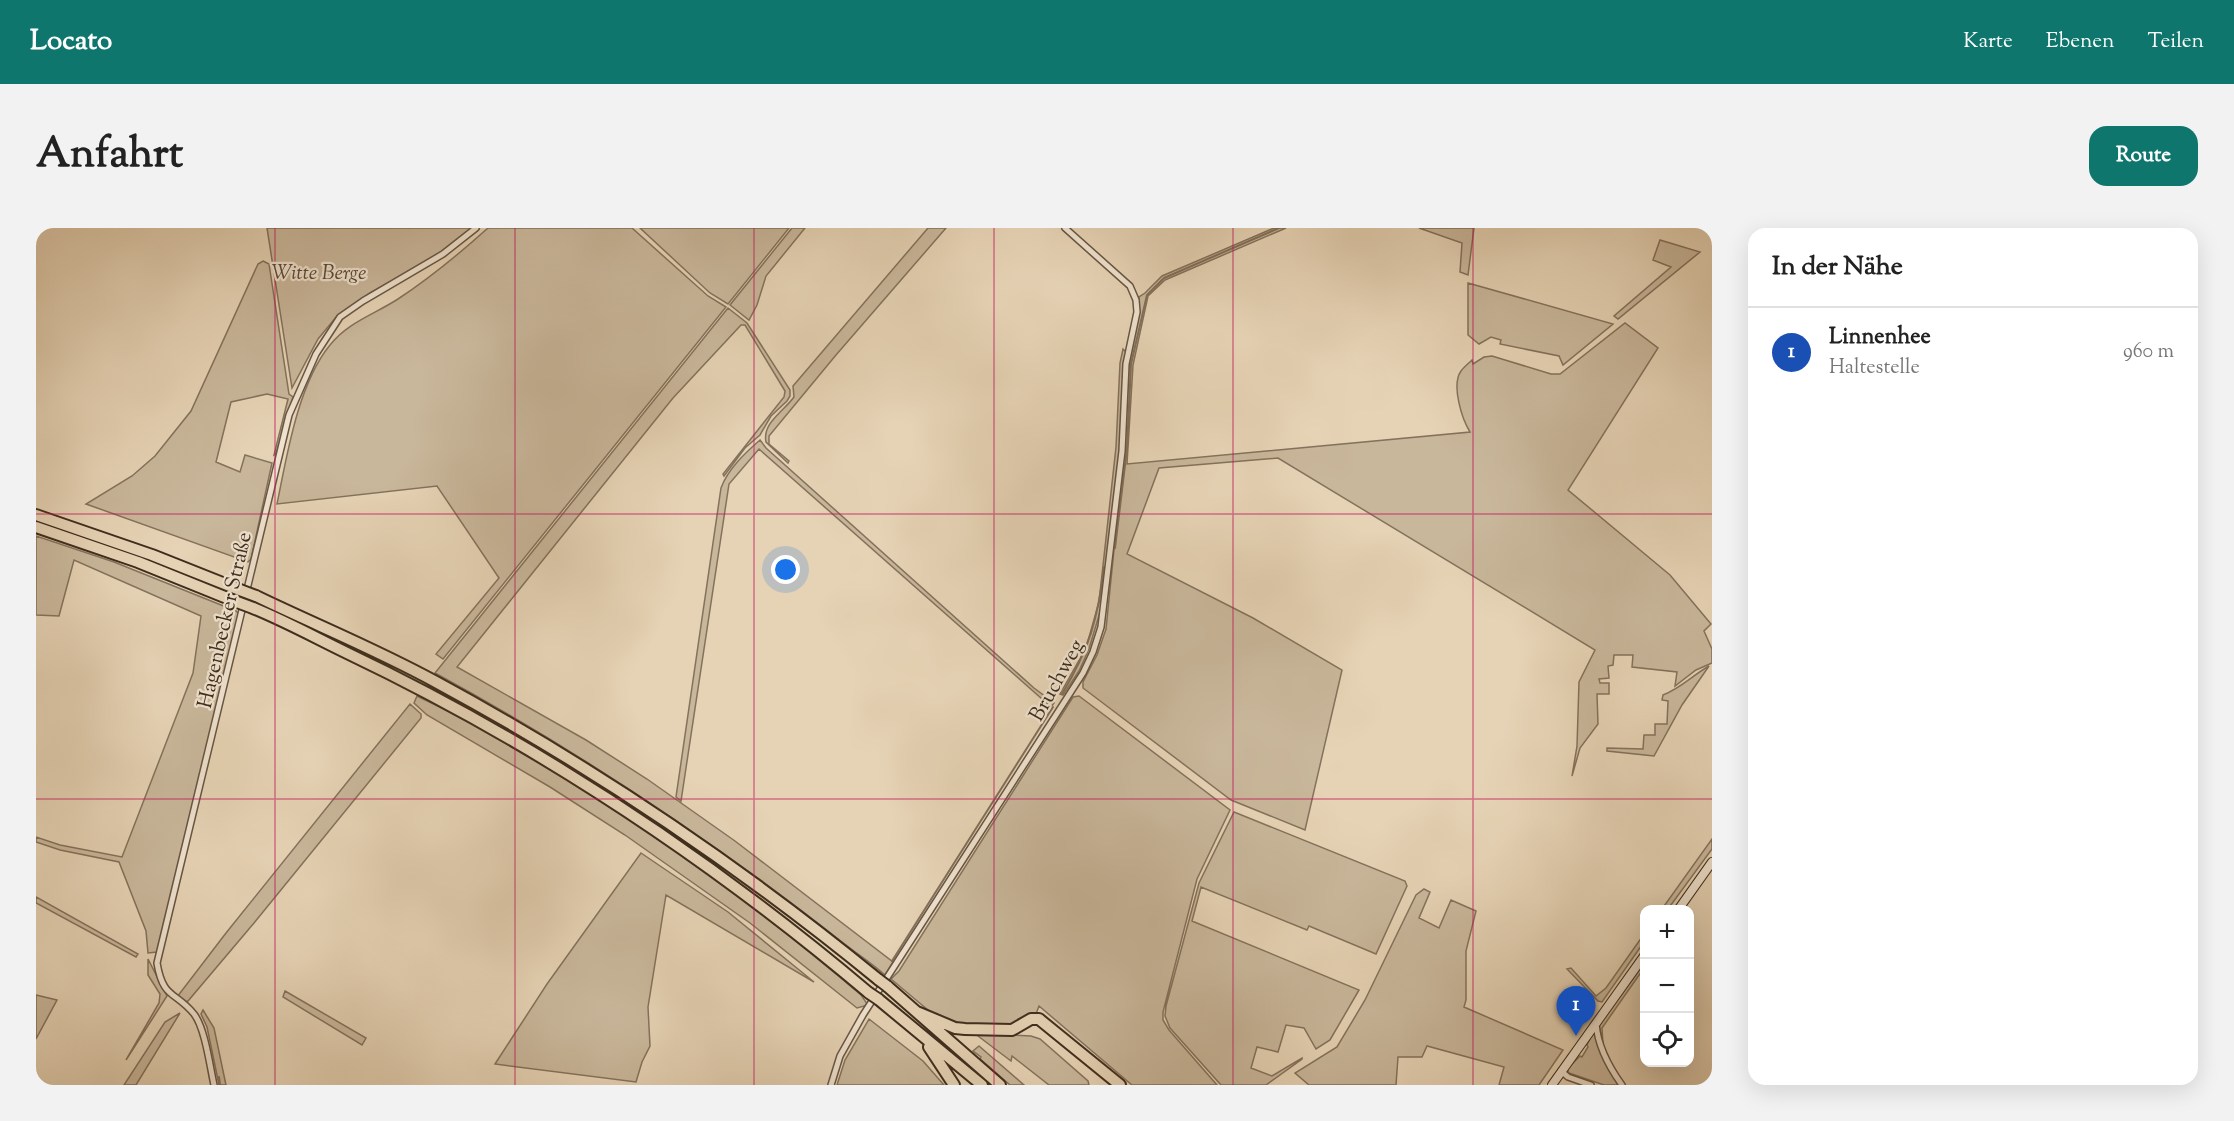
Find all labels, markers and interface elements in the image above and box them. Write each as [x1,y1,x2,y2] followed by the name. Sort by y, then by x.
[30,22,112,62] text: Locato
[1963,27,2013,57] text: Karte
[2046,27,2114,57] text: Ebenen
[2147,27,2204,57] text: Teilen
[36,126,183,186] text: Anfahrt
[2089,126,2198,186] button: Route
[1772,249,1903,286] text: In der Nähe
[272,259,366,289] park label: Witte Berge
[1829,322,1931,354] text: Linnenhee
[1788,338,1795,367] text: 1
[2123,338,2174,367] text: 960 m
[1829,354,1920,383] text: Haltestelle
[191,529,261,712] street label: Hagenbecker Straße
[771,555,800,584] your location
[1023,634,1093,728] street label: Bruchweg
[1640,905,1694,1067] map controls
[1640,905,1694,959] button: +
[1640,959,1694,1013] button: −
[1556,986,1596,1036] pin: 1
[1640,1013,1694,1067] button: locate

